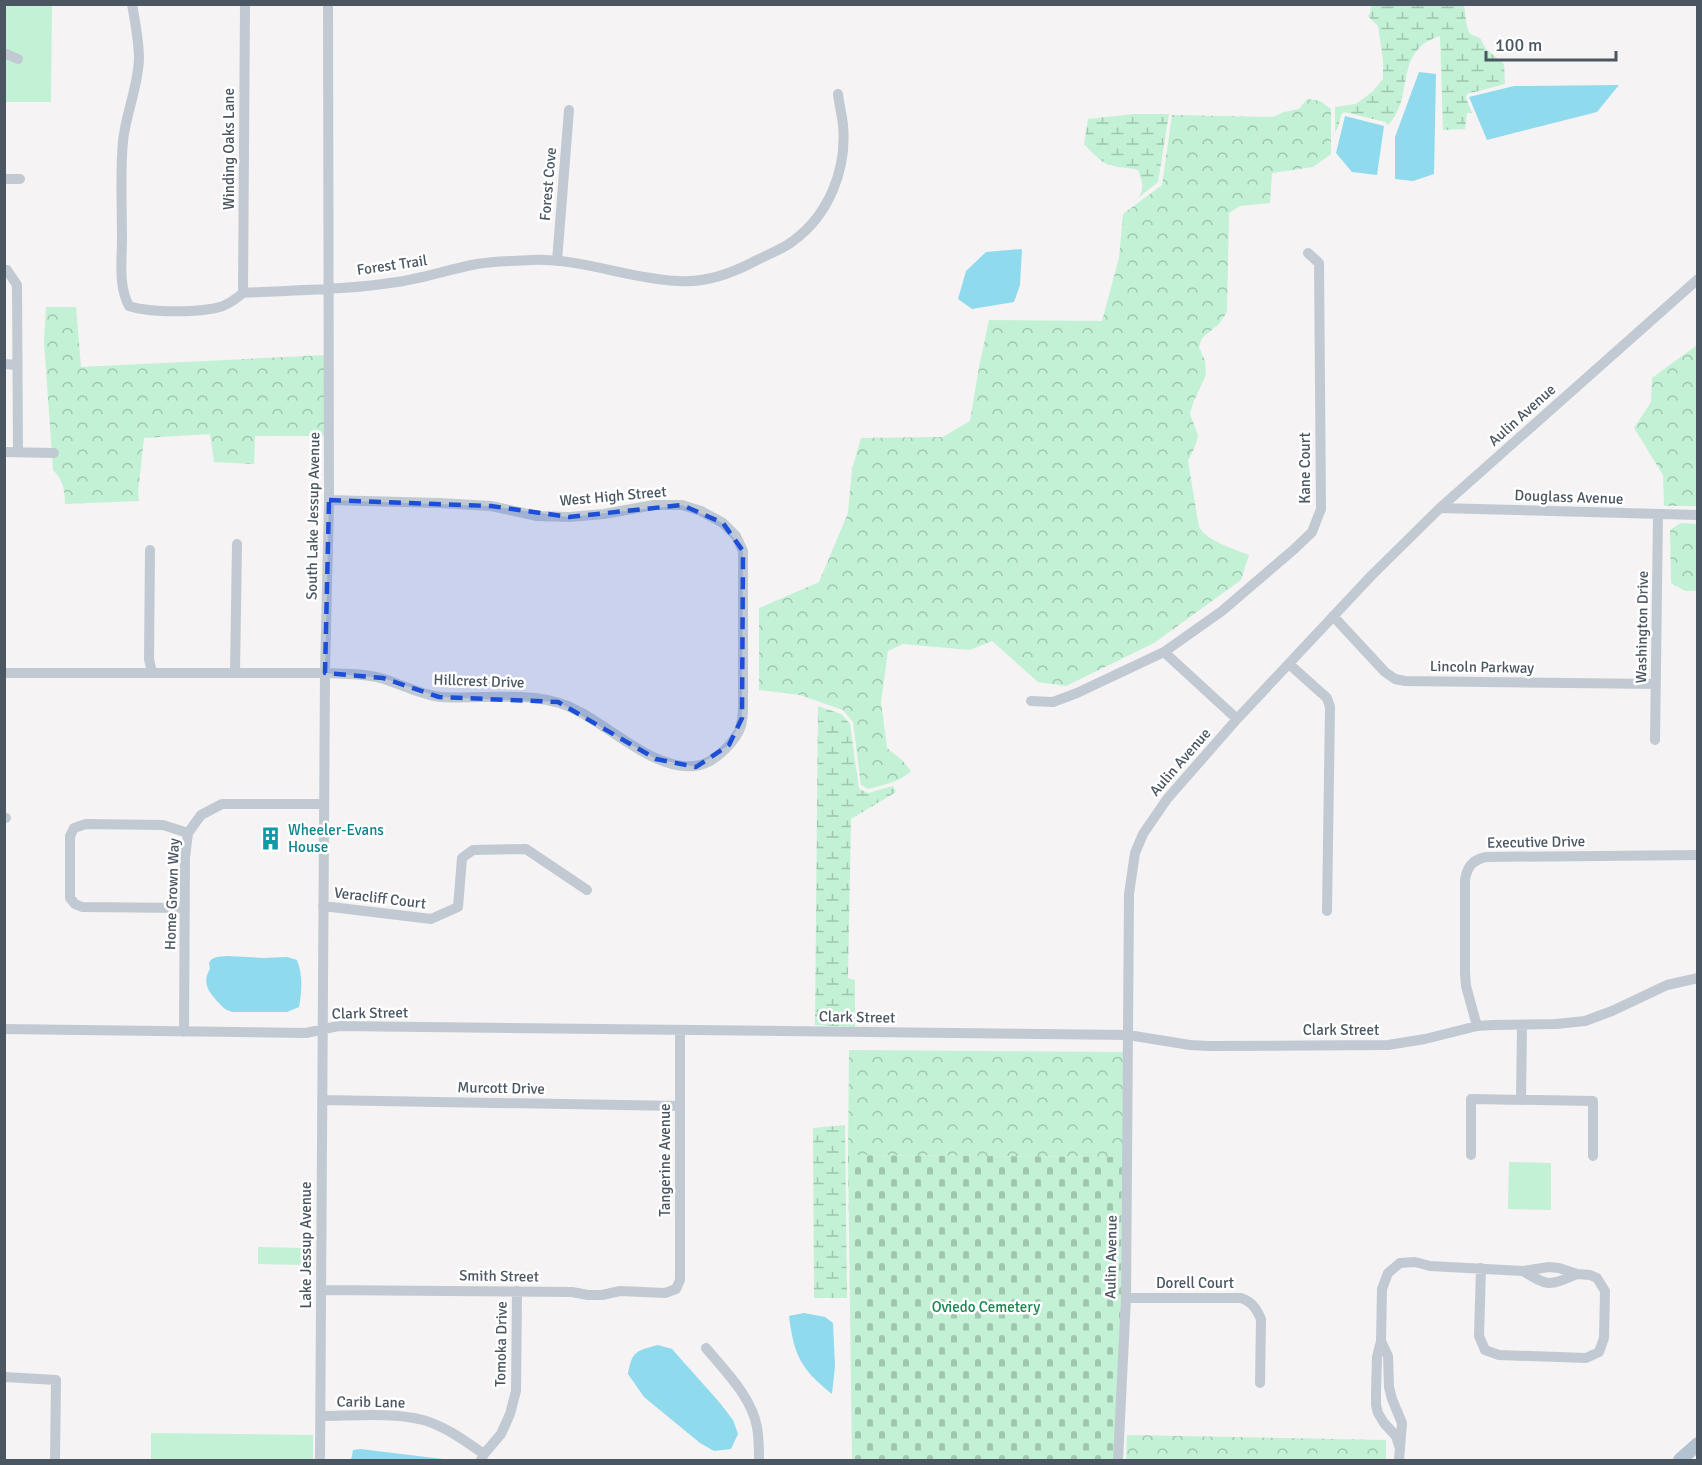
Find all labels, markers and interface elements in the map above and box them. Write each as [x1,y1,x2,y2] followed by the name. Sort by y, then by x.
[1486,24,1616,62] scale bar
[1495,34,1542,56] text: 100 m
[220,88,238,210] street label: Winding Oaks Lane
[536,146,560,222] street label: Forest Cove
[355,251,429,279] street label: Forest Trail
[1485,380,1559,450] street label: Aulin Avenue
[303,432,323,600] street label: South Lake Jessup Avenue
[1296,432,1314,504] street label: Kane Court
[559,482,667,510] street label: West High Street
[1514,486,1624,508] street label: Douglass Avenue
[1632,571,1652,683] street label: Washington Drive
[1430,657,1534,677] street label: Lincoln Parkway
[433,670,525,692] street label: Hillcrest Drive
[1146,724,1214,800] street label: Aulin Avenue
[288,821,384,856] place label: Wheeler-Evans House
[257,826,283,852] building icon: Wheeler-Evans House
[1487,832,1585,852] street label: Executive Drive
[161,838,183,950] street label: Home Grown Way
[333,883,427,913] street label: Veracliff Court
[332,1003,408,1023] street label: Clark Street
[819,1007,895,1027] street label: Clark Street
[1303,1021,1379,1039] street label: Clark Street
[457,1078,545,1098] street label: Murcott Drive
[656,1103,674,1217] street label: Tangerine Avenue
[297,1181,315,1309] street label: Lake Jessup Avenue
[1101,1215,1121,1299] street label: Aulin Avenue
[459,1266,539,1286] street label: Smith Street
[1156,1274,1234,1292] street label: Dorell Court
[932,1298,1040,1316] park label: Oviedo Cemetery
[491,1301,511,1387] street label: Tomoka Drive
[337,1392,405,1412] street label: Carib Lane

